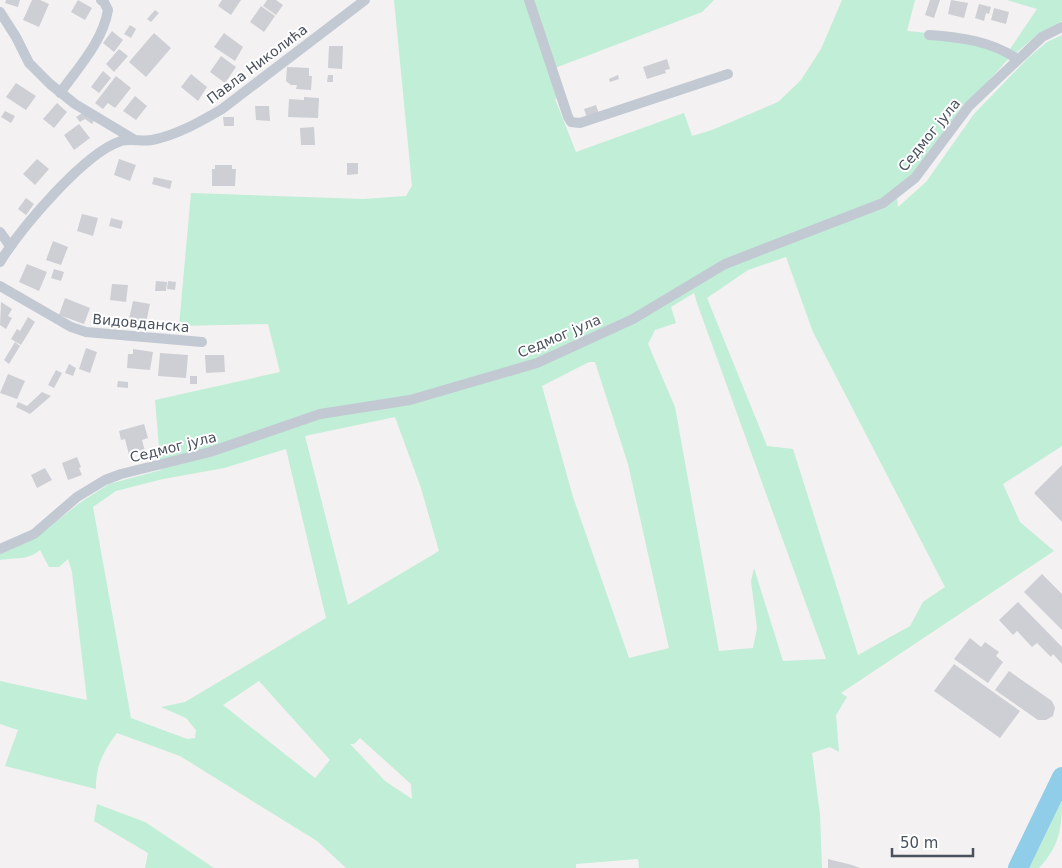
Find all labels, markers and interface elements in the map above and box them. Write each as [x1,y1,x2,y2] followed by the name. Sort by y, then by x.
[204,21,310,107] street label: Павла Николића
[895,95,963,175] street label: Седмог јула
[92,311,190,335] street label: Видовданска
[515,311,603,361] street label: Седмог јула
[128,429,218,465] street label: Седмог јула
[892,826,973,858] scale bar
[900,834,938,852] text: 50 m

